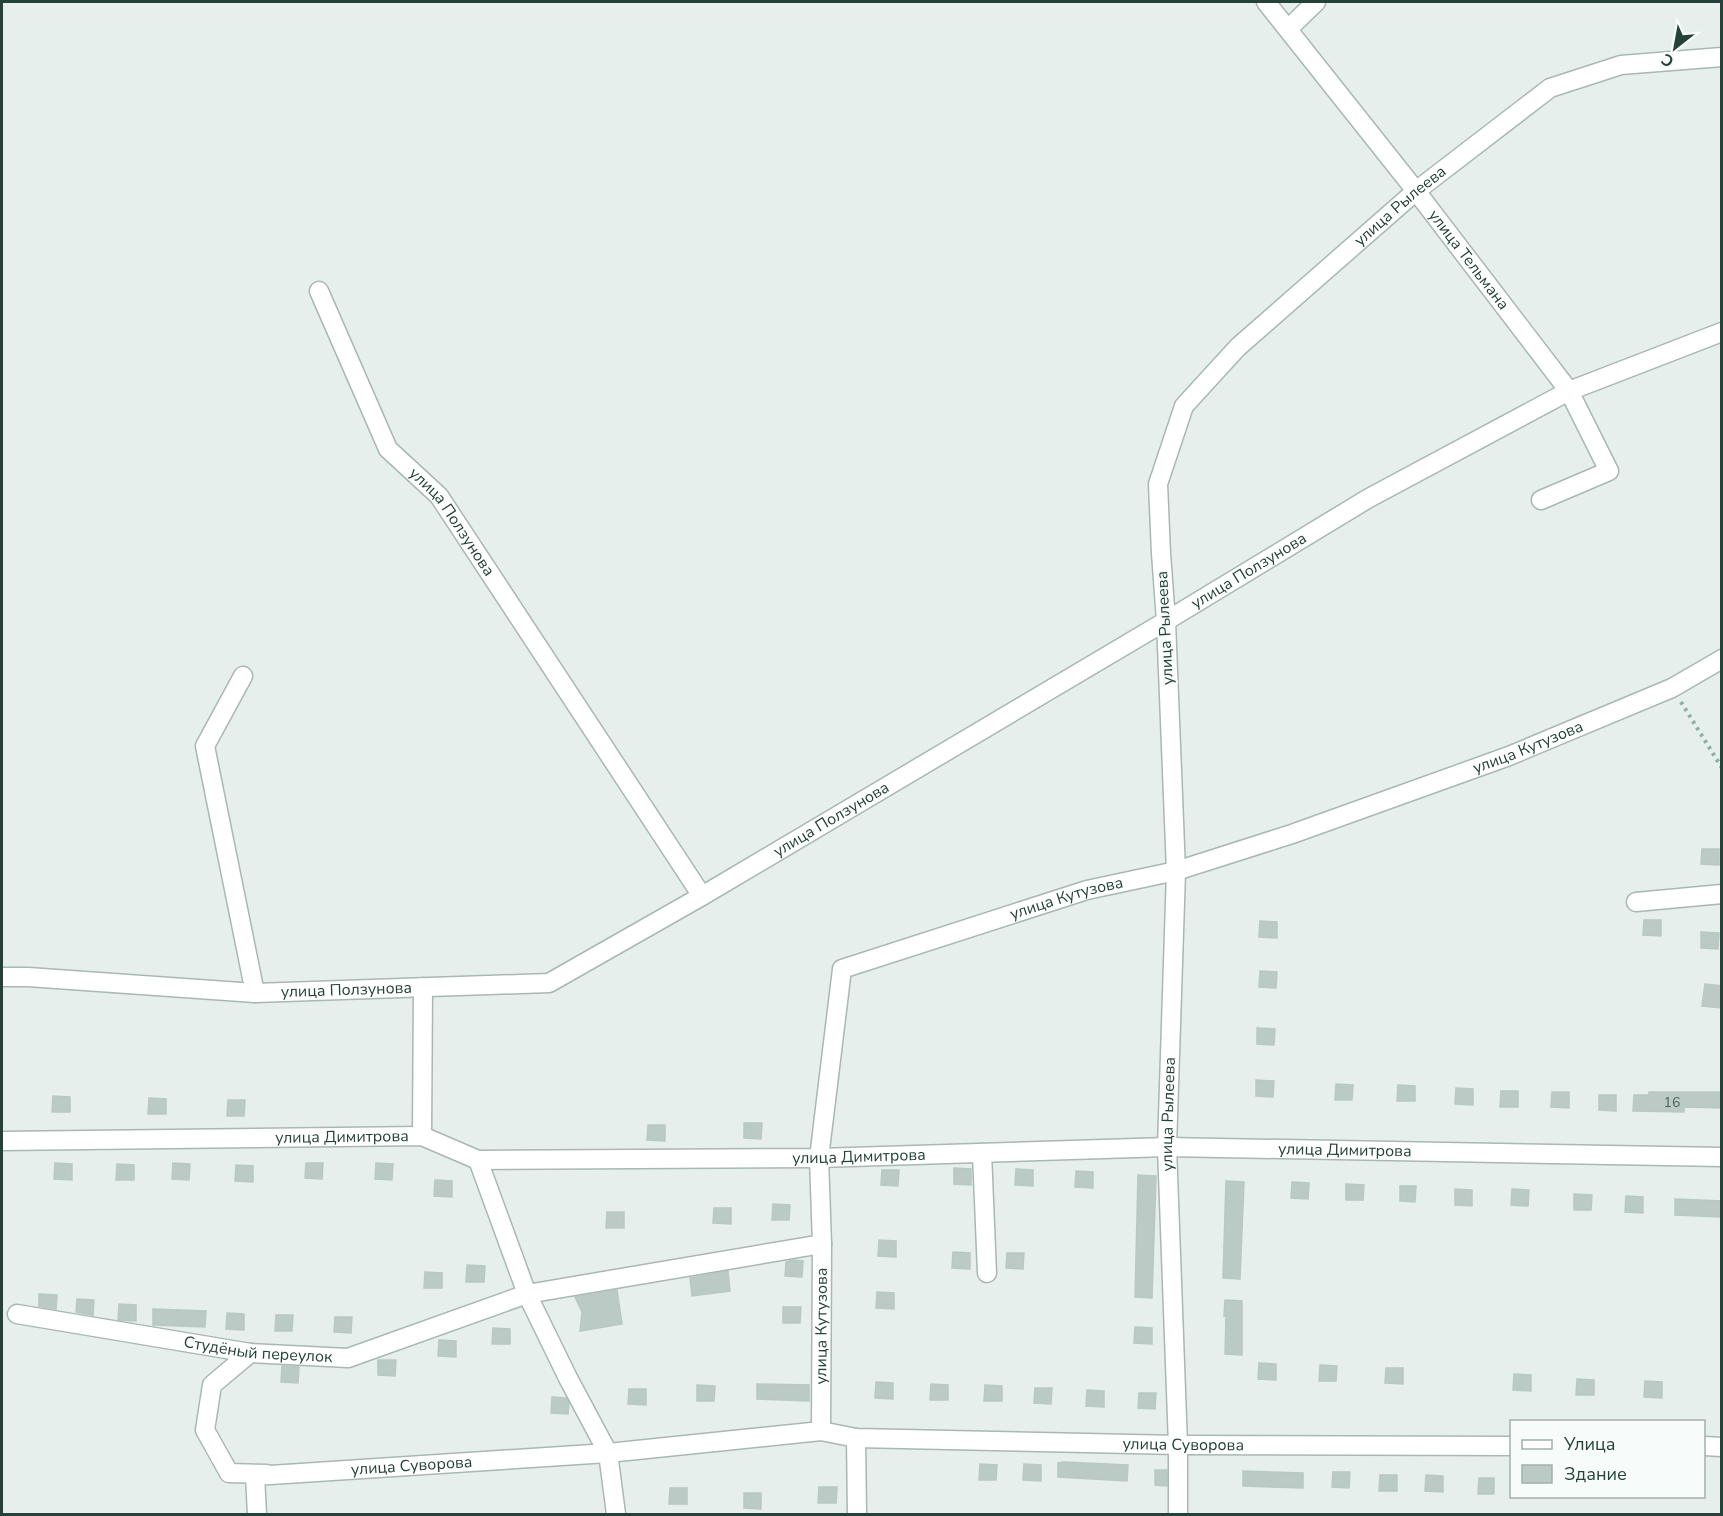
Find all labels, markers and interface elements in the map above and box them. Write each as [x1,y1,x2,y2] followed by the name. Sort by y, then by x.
[1645,18,1705,78] north arrow
[1657,48,1678,72] text: С
[1349,161,1451,251] street label: улица Рылеева
[1423,205,1514,315] street label: улица Тельмана
[404,463,500,580] street label: улица Ползунова
[1187,527,1311,614] street label: улица Ползунова
[1151,570,1179,686] street label: улица Рылеева
[1470,715,1586,779] street label: улица Кутузова
[769,776,893,862] street label: улица Ползунова
[1007,872,1125,925] street label: улица Кутузова
[280,977,412,1003] street label: улица Ползунова
[1156,1057,1181,1172] street label: улица Рылеева
[1664,1093,1680,1112] house number: 16
[275,1125,409,1149] street label: улица Димитрова
[1278,1138,1412,1162] street label: улица Димитрова
[792,1144,926,1169] street label: улица Димитрова
[810,1267,833,1385] street label: улица Кутузова
[182,1331,334,1368] street label: Студёный переулок
[1510,1420,1705,1498] legend
[1563,1432,1615,1456] text: Улица
[1122,1433,1244,1456] street label: улица Суворова
[350,1451,473,1481] street label: улица Суворова
[1564,1462,1627,1486] text: Здание

